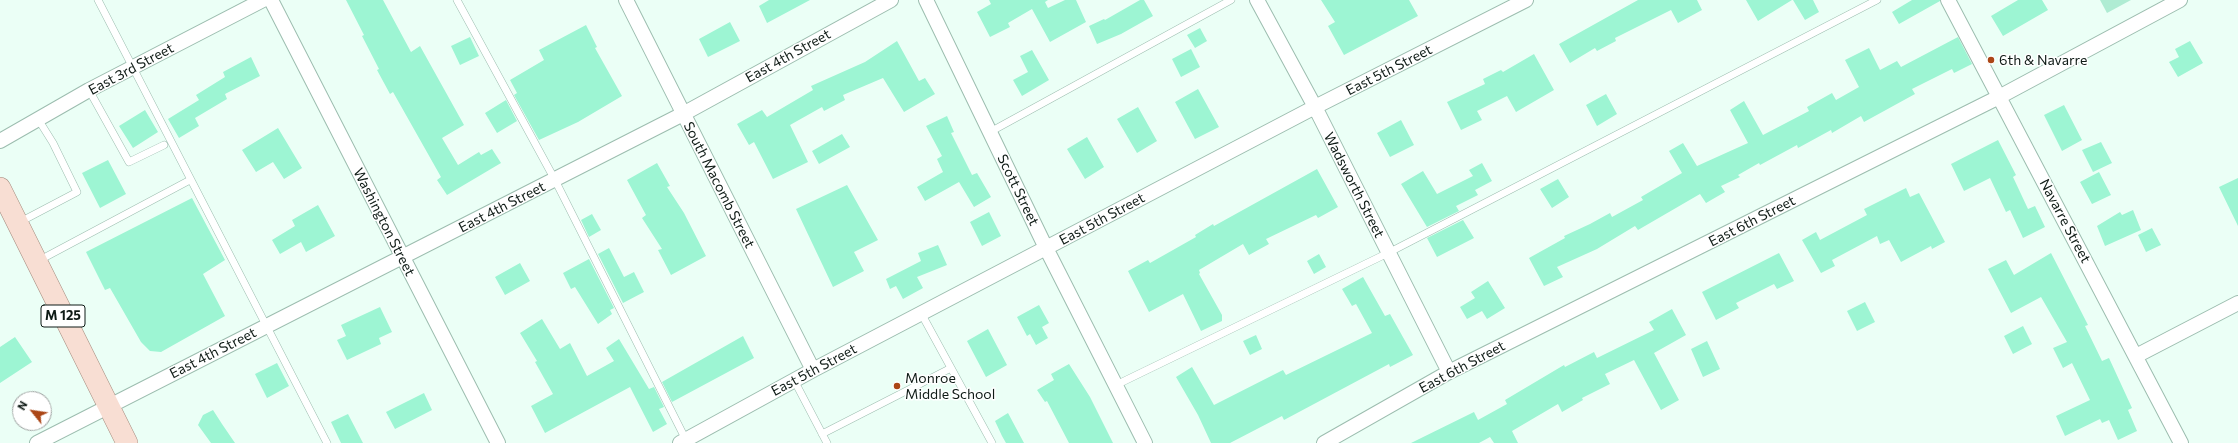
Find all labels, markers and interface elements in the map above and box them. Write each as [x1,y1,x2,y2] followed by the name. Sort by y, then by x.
[742,26,834,86] street label: East 4th Street
[86,40,176,98] street label: East 3rd Street
[1343,41,1435,99] street label: East 5th Street
[1999,52,2087,68] place label: 6th & Navarre
[1986,55,1996,65] marker: 6th & Navarre
[680,119,758,251] street label: South Macomb Street
[1320,129,1388,241] street label: Wadsworth Street
[994,152,1042,228] street label: Scott Street
[350,165,418,279] street label: Washington Street
[2036,176,2094,266] street label: Navarre Street
[456,178,548,236] street label: East 4th Street
[1056,189,1148,249] street label: East 5th Street
[1706,192,1798,250] street label: East 6th Street
[41,305,85,327] road number: M 125
[167,324,259,382] street label: East 4th Street
[1416,337,1508,397] street label: East 6th Street
[768,340,860,400] street label: East 5th Street
[905,370,995,402] place label: Monroe Middle School
[892,381,902,391] marker: Monroe Middle School
[12,391,52,431] north arrow
[14,398,30,412] text: N

